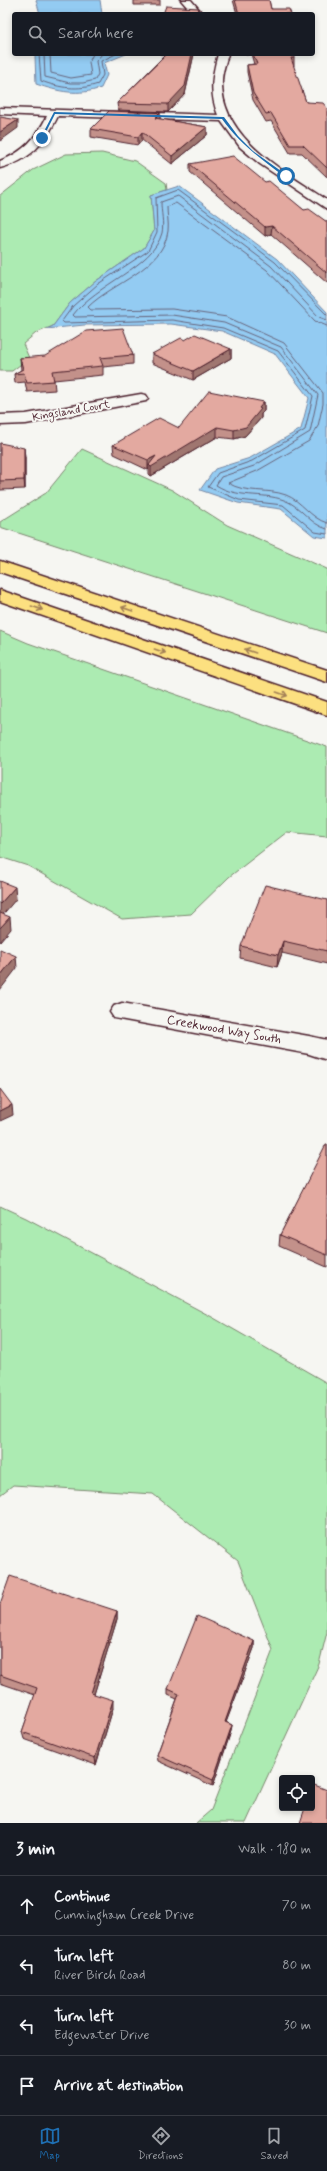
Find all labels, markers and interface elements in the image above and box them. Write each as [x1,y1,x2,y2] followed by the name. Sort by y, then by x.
[12,12,315,56] search box
[26,23,48,45] icon: search
[58,24,134,44] text: Search here
[33,129,51,147] route end
[277,167,295,185] route start
[31,397,112,426] street label: Kingsland Court
[30,605,42,613] one-way arrow
[121,605,134,612] one-way arrow
[245,646,257,654] one-way arrow
[153,648,166,655] one-way arrow
[276,690,288,698] one-way arrow
[165,1012,283,1048] street label: Creekwood Way South
[279,1775,315,1811] map controls
[279,1775,315,1811] button: locate
[16,1838,55,1860] text: 3 min
[238,1841,311,1858] text: Walk · 180 m
[54,1887,110,1907] text: Continue
[16,1895,38,1917] icon: ahead
[282,1897,311,1914] text: 70 m
[54,1907,194,1924] text: Cunningham Creek Drive
[54,1947,114,1967] text: Turn left
[16,1955,38,1977] icon: left
[282,1957,311,1974] text: 80 m
[54,1967,145,1984] text: River Birch Road
[54,2007,114,2027] text: Turn left
[16,2015,38,2037] icon: left
[284,2017,311,2034] text: 30 m
[54,2027,149,2044] text: Edgewater Drive
[16,2075,38,2097] icon: arrive
[54,2076,183,2096] text: Arrive at destination
[39,2125,61,2163] tab: Map
[138,2125,183,2163] tab: Directions
[261,2125,288,2163] tab: Saved

